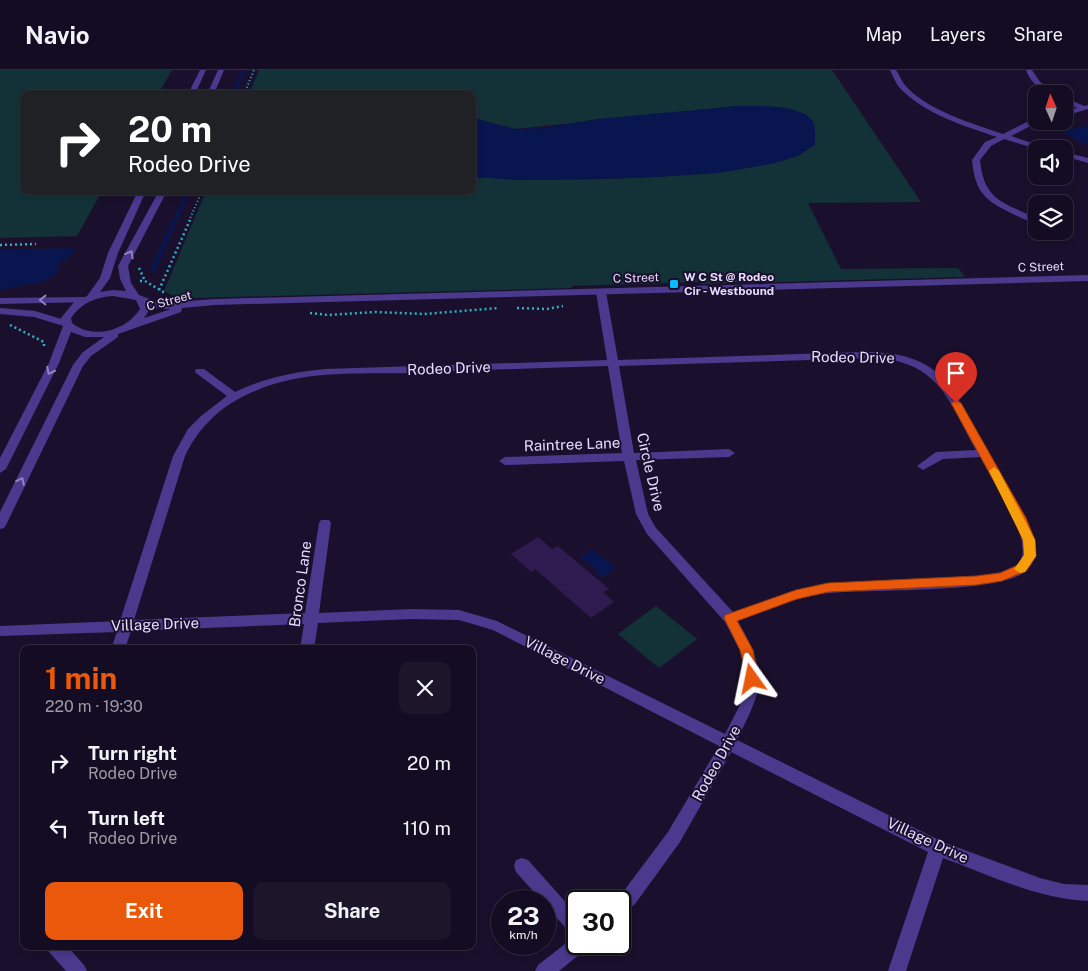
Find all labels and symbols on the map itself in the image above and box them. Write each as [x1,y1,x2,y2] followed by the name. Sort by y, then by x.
[1028,85,1072,130] north arrow
[124,251,134,260] one-way arrow
[1018,259,1065,275] street label: C Street
[613,270,660,286] street label: C Street
[684,270,774,298] place label: W C St @ Rodeo Cir - Westbound
[668,278,680,290] marker: W C St @ Rodeo Cir - Westbound
[145,288,193,314] street label: C Street
[38,295,46,305] one-way arrow
[811,348,895,366] street label: Rodeo Drive
[935,352,977,403] pin
[407,358,491,378] street label: Rodeo Drive
[46,366,56,375] one-way arrow
[634,431,668,513] street label: Circle Drive
[524,434,620,454] street label: Raintree Lane
[15,477,26,486] one-way arrow
[286,540,314,628] street label: Bronco Lane
[111,614,199,634] street label: Village Drive
[522,632,608,688] street label: Village Drive
[725,652,777,704] position arrow
[688,722,744,804] street label: Rodeo Drive
[885,814,971,866] street label: Village Drive
[566,890,631,955] speed limit sign: 30

